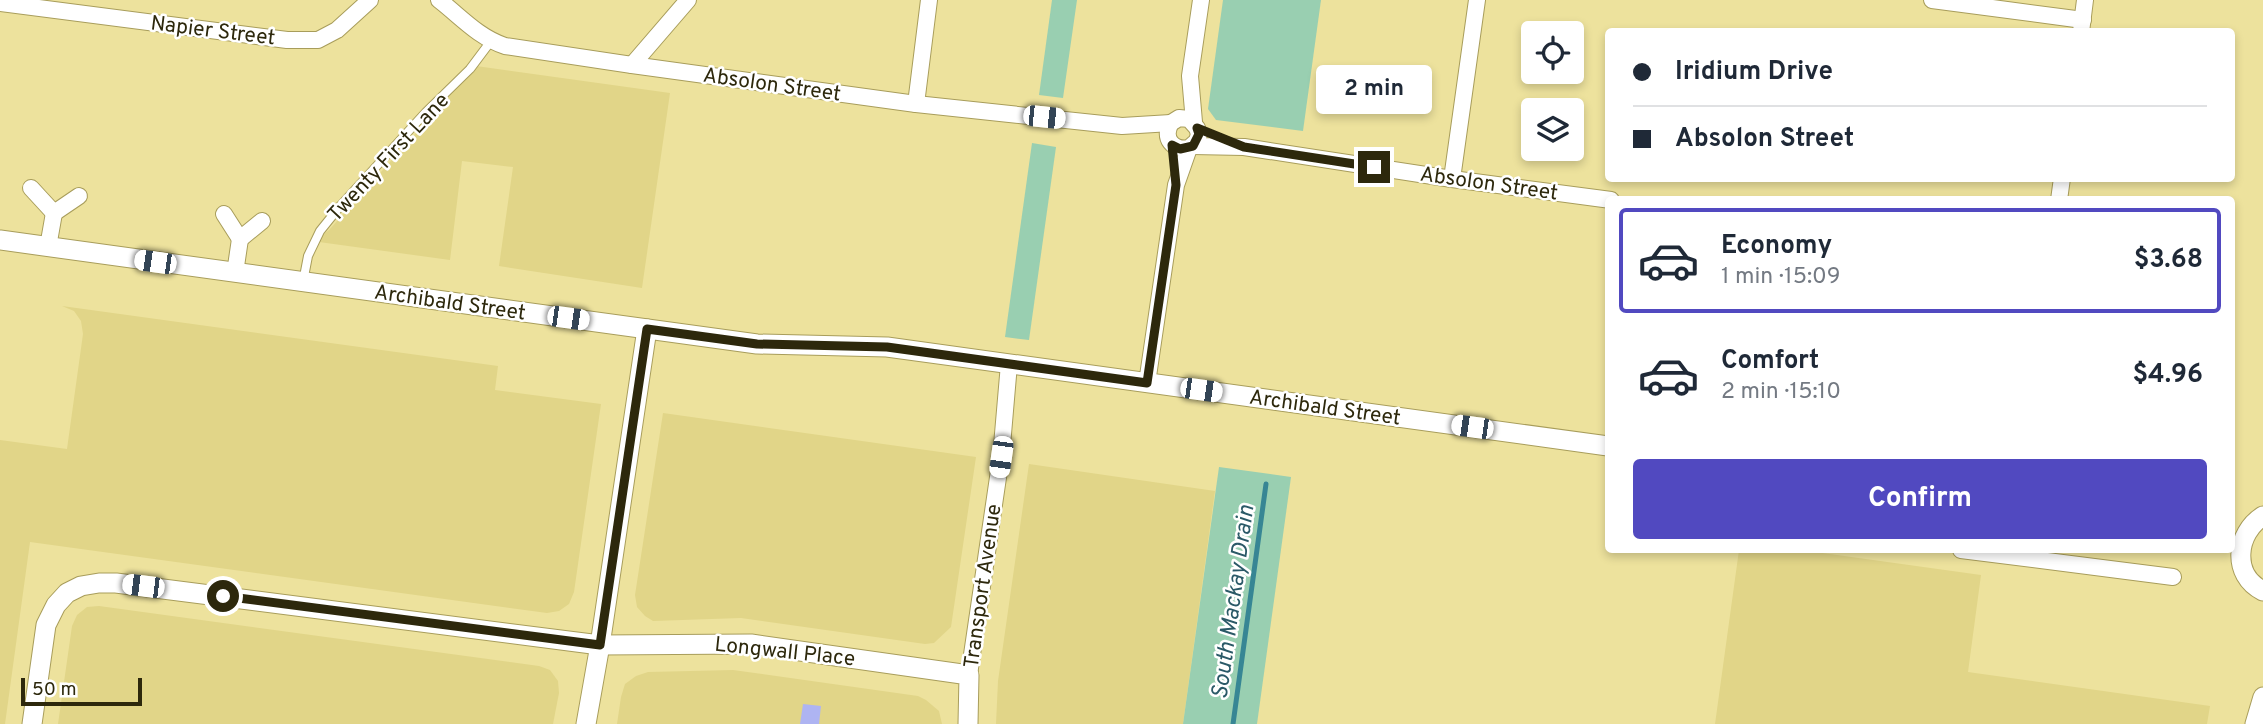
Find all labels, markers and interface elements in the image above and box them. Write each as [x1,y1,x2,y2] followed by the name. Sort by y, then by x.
[149,10,277,53] street label: Napier Street
[1521,21,1584,161] map controls
[1521,21,1584,84] button: locate
[1675,56,1833,89] text: Iridium Drive
[701,62,842,109] street label: Absolon Street
[1316,66,1432,114] callout: 2 min
[1344,75,1404,104] text: 2 min
[322,88,456,228] street label: Twenty First Lane
[1521,98,1584,161] button: layers
[1023,104,1066,130] car
[1675,123,1854,156] text: Absolon Street
[1358,151,1390,183] route end
[1418,161,1559,208] street label: Absolon Street
[1637,229,1700,292] icon: car
[1721,230,1832,263] text: Economy
[2134,244,2203,277] text: $3.68
[133,249,178,275] car
[1721,263,1841,292] text: 1 min · 15:09
[372,279,527,327] street label: Archibald Street
[546,305,591,331] car
[1637,344,1700,407] icon: car
[1721,345,1819,378] text: Comfort
[2132,359,2203,392] text: $4.96
[1179,377,1224,403] car
[1721,378,1841,407] text: 2 min · 15:10
[1247,384,1402,432] street label: Archibald Street
[1450,414,1495,440] car
[988,435,1015,479] car
[1633,459,2207,539] button: Confirm
[959,502,1008,670] street label: Transport Avenue
[1206,503,1263,701] water label: South Mackay Drain
[121,573,166,599] car
[207,580,239,612] route start
[713,632,856,673] street label: Longwall Place
[21,675,142,707] scale bar
[32,678,77,702] text: 50 m

